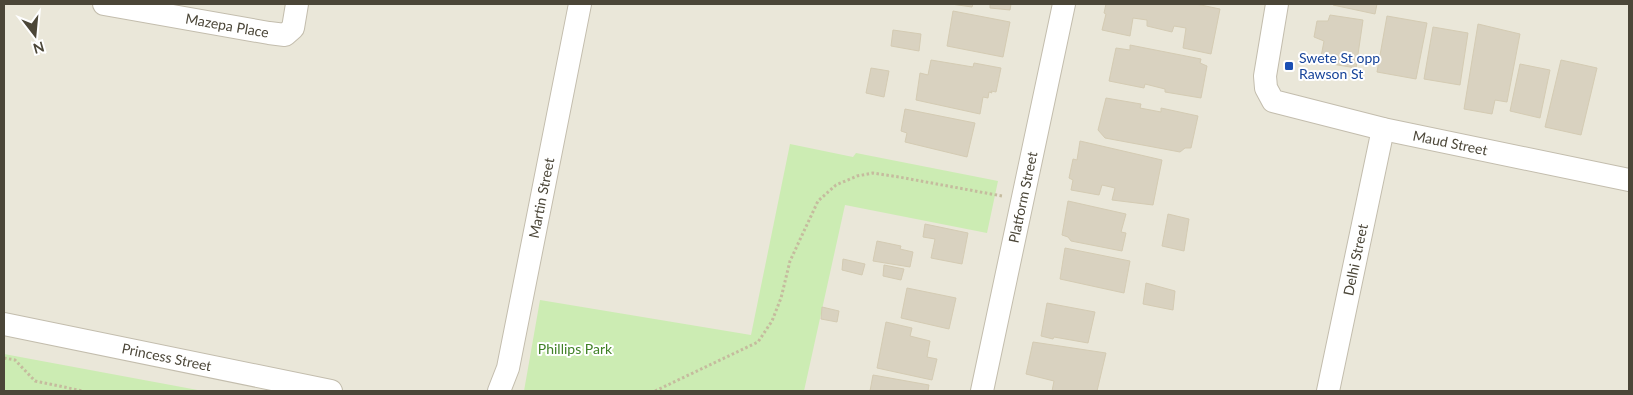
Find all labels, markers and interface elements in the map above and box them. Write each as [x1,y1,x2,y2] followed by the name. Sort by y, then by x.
[184,9,270,41] street label: Mazepa Place
[10,10,60,60] north arrow
[31,38,46,58] text: N
[1299,49,1380,82] place label: Swete St opp Rawson St
[1283,60,1295,72] marker: Swete St opp Rawson St
[1411,126,1489,158] street label: Maud Street
[1005,150,1041,244] street label: Platform Street
[525,156,557,240] street label: Martin Street
[1339,222,1371,297] street label: Delhi Street
[120,339,213,374] street label: Princess Street
[538,340,613,357] park label: Phillips Park

